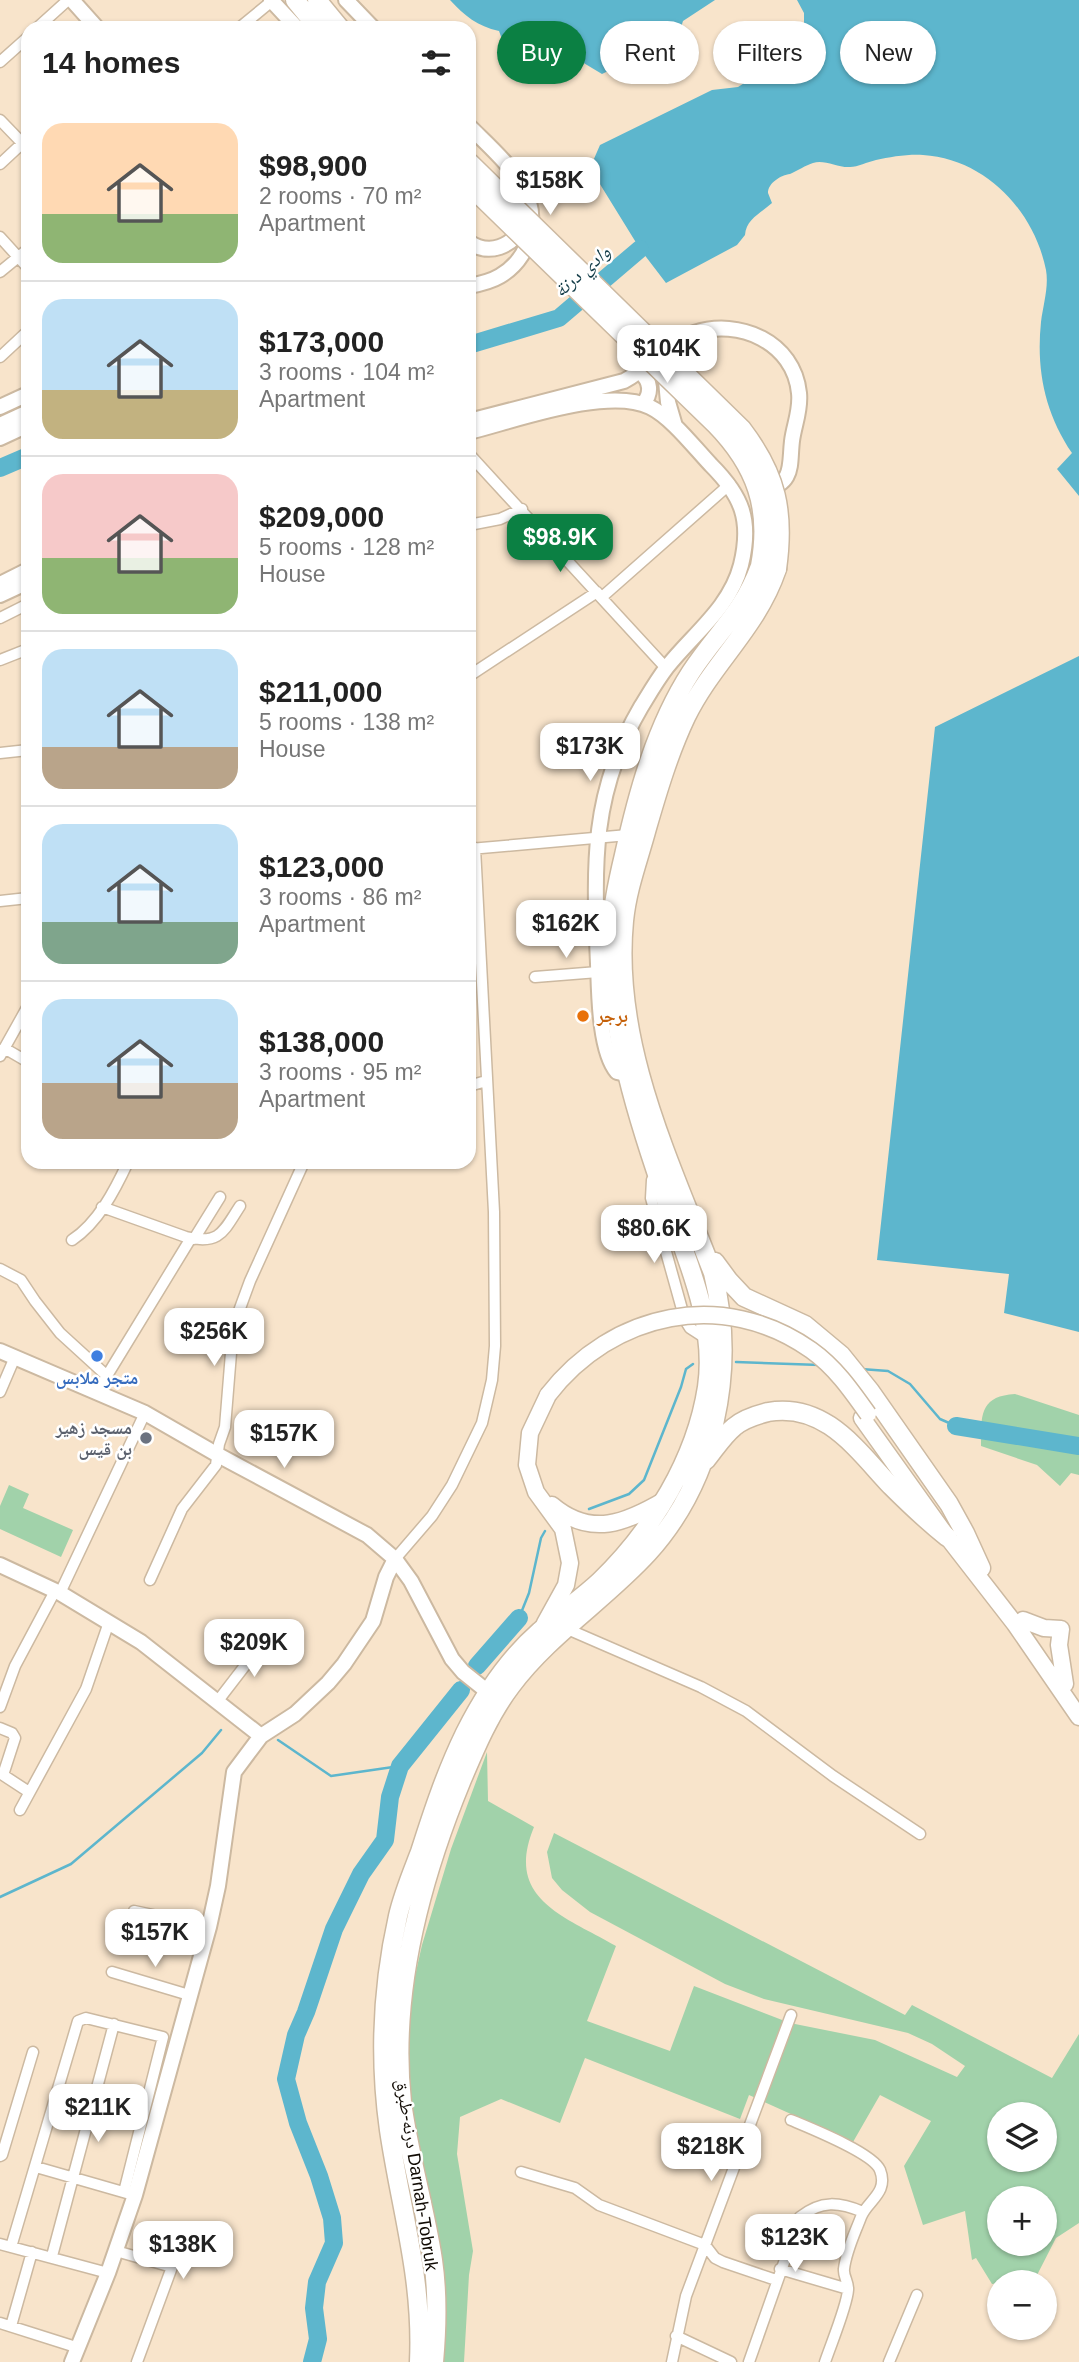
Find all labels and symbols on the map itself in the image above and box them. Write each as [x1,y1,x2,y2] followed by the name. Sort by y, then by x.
[501,158,599,217] pin: $158K
[550,241,618,305] water label: وادي درنة
[618,326,716,385] pin: $104K
[503,514,617,574] pin: $98.9K
[541,724,639,783] pin: $173K
[517,900,615,960] pin: $162K
[596,1006,628,1027] place label: برجر
[575,1008,591,1024] marker: برجر
[597,1206,711,1265] pin: $80.6K
[165,1308,263,1368] pin: $256K
[89,1348,105,1364] marker: متجر ملابس
[56,1368,138,1389] place label: متجر ملابس
[235,1410,333,1470] pin: $157K
[55,1418,132,1460] place label: مسجد زهير بن قيس
[138,1430,154,1446] marker: مسجد زهير بن قيس
[205,1620,303,1679] pin: $209K
[106,1910,204,1969] pin: $157K
[391,2078,442,2273] street label: درنه-طبرق Darnah-Tobruk
[49,2084,147,2144] pin: $211K
[662,2124,760,2183] pin: $218K
[746,2214,844,2274] pin: $123K
[134,2222,232,2281] pin: $138K

